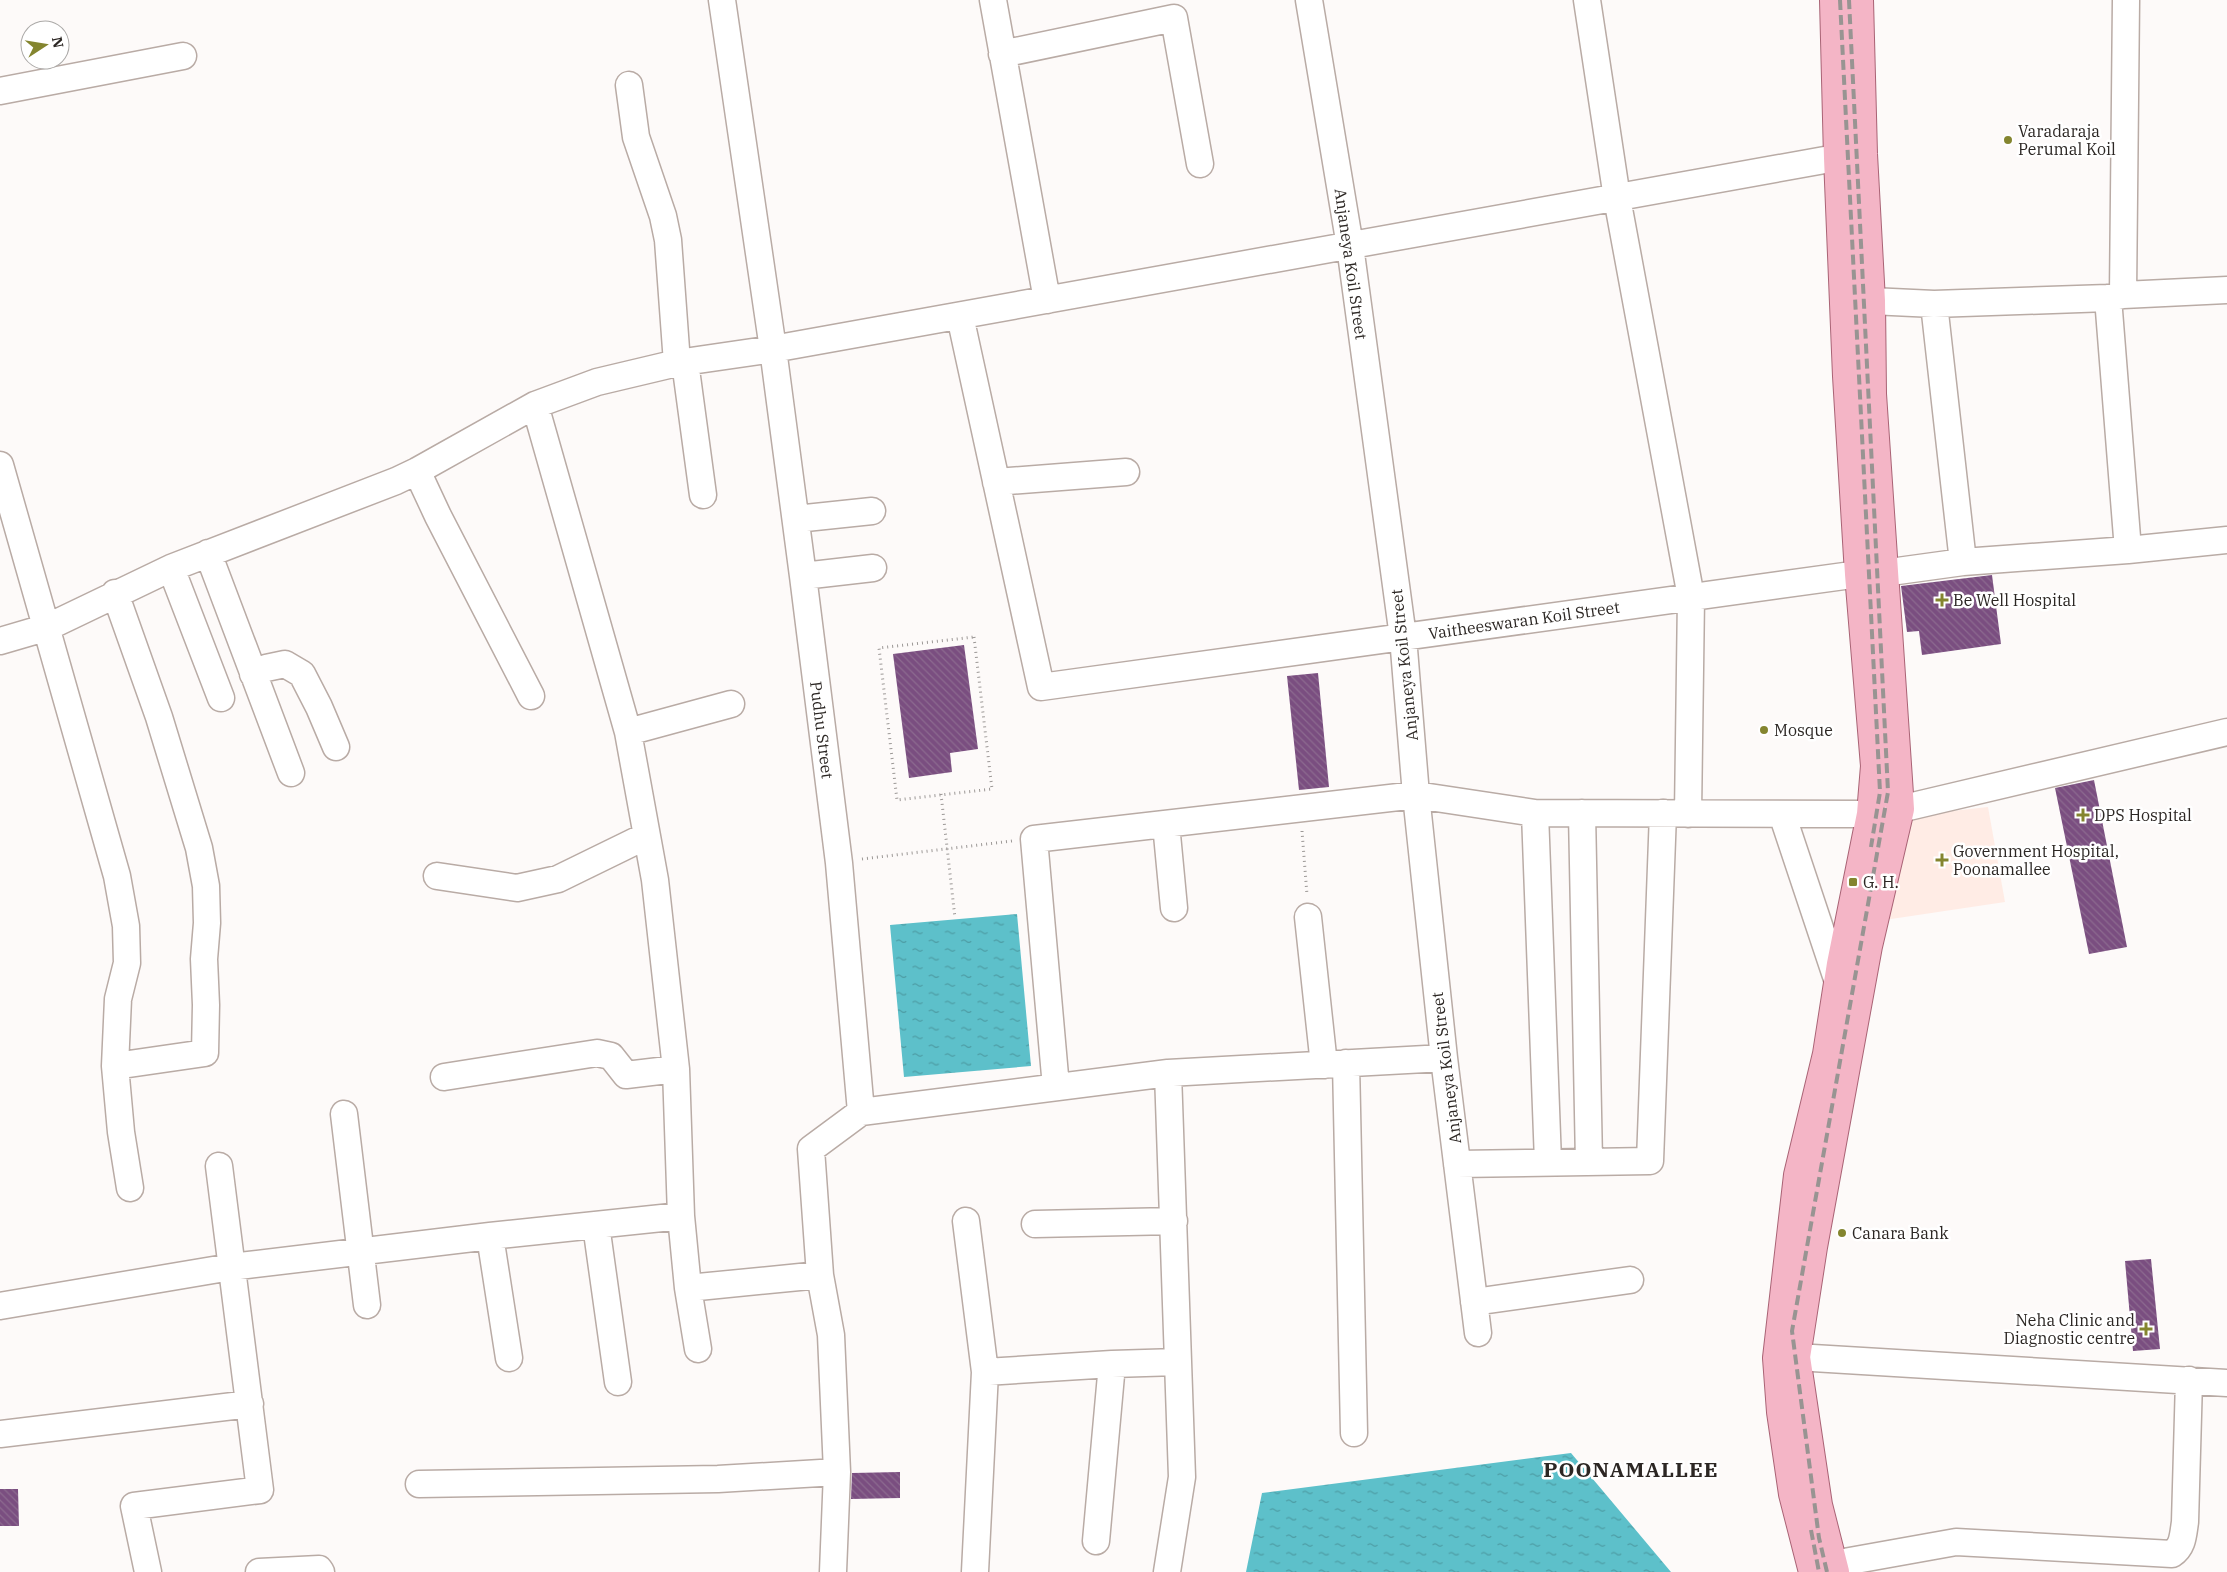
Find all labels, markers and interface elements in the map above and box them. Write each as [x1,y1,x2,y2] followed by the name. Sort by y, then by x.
[20,20,70,70] north arrow
[48,35,68,50] text: N
[2018,121,2116,159] place label: Varadaraja Perumal Koil
[2002,134,2014,146] marker: Varadaraja Perumal Koil
[1330,187,1372,341] street label: Anjaneya Koil Street
[1386,588,1422,742] street label: Anjaneya Koil Street
[1953,590,2076,610] place label: Be Well Hospital
[1935,593,1949,607] marker: Be Well Hospital
[1427,597,1621,643] street label: Vaitheeswaran Koil Street
[806,680,838,780] street label: Pudhu Street
[1774,720,1833,740] place label: Mosque
[1758,724,1770,736] marker: Mosque
[2094,805,2192,825] place label: DPS Hospital
[2076,808,2090,822] marker: DPS Hospital
[1953,841,2119,879] place label: Government Hospital, Poonamallee
[1935,853,1949,867] marker: Government Hospital, Poonamallee
[1863,872,1899,892] place label: G. H.
[1847,876,1859,888] marker: G. H.
[1427,991,1465,1145] street label: Anjaneya Koil Street
[1852,1223,1949,1243] place label: Canara Bank
[1836,1227,1848,1239] marker: Canara Bank
[2003,1310,2135,1348] place label: Neha Clinic and Diagnostic centre
[2139,1322,2153,1336] marker: Neha Clinic and Diagnostic centre
[1543,1455,1719,1483] district label: POONAMALLEE

